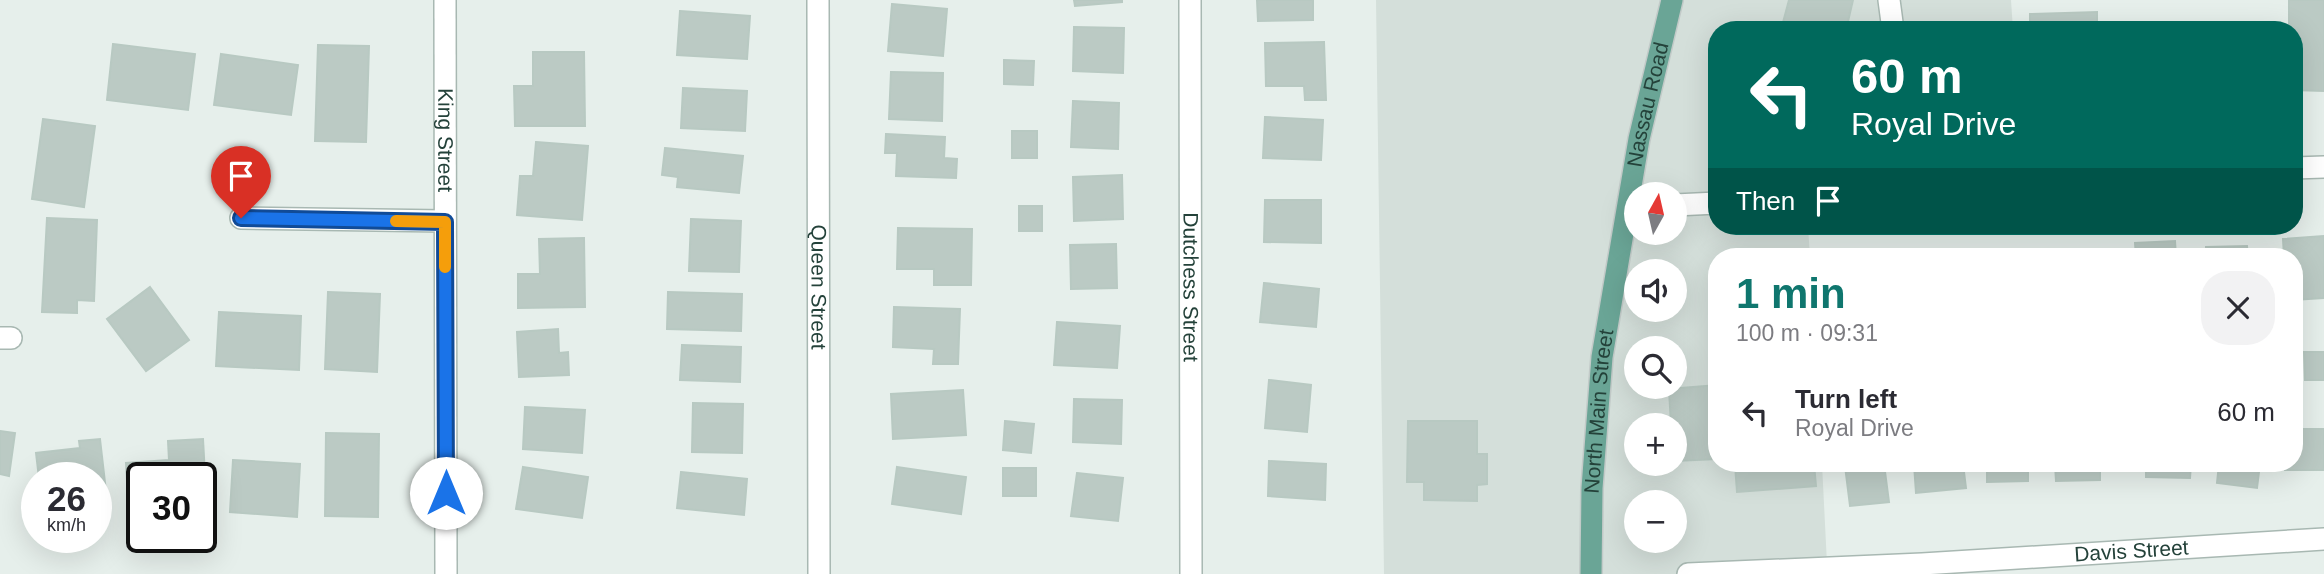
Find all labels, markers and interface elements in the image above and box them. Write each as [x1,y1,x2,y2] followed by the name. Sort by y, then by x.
[1622,40,1673,169] street label: Nassau Road
[1736,49,1827,140] icon: left
[1851,49,1963,103] text: 60 m
[434,88,457,192] street label: King Street
[1851,106,2016,142] text: Royal Drive
[211,146,271,218] pin
[222,157,260,195] icon: arrive
[1624,182,1687,245] north arrow
[1624,182,1687,553] map controls
[1809,182,1847,220] icon: arrive
[1736,186,1795,216] text: Then
[1179,212,1203,362] street label: Dutchess Street
[807,224,831,350] street label: Queen Street
[1624,259,1687,322] button: sound
[1736,270,1846,317] text: 1 min
[2201,271,2275,345] button: close
[1736,320,1878,346] text: 100 m · 09:31
[1580,327,1618,494] street label: North Main Street
[1624,336,1687,399] button: search
[1795,384,1897,414] text: Turn left
[1736,394,1774,432] icon: left
[2217,397,2275,427] text: 60 m
[1624,413,1687,476] button: +
[1795,415,1914,441] text: Royal Drive
[409,456,483,530] position arrow
[126,462,217,553] speed limit sign: 30
[47,479,86,518] text: 26
[1624,490,1687,553] button: −
[47,515,86,535] text: km/h
[2074,535,2189,566] street label: Davis Street

